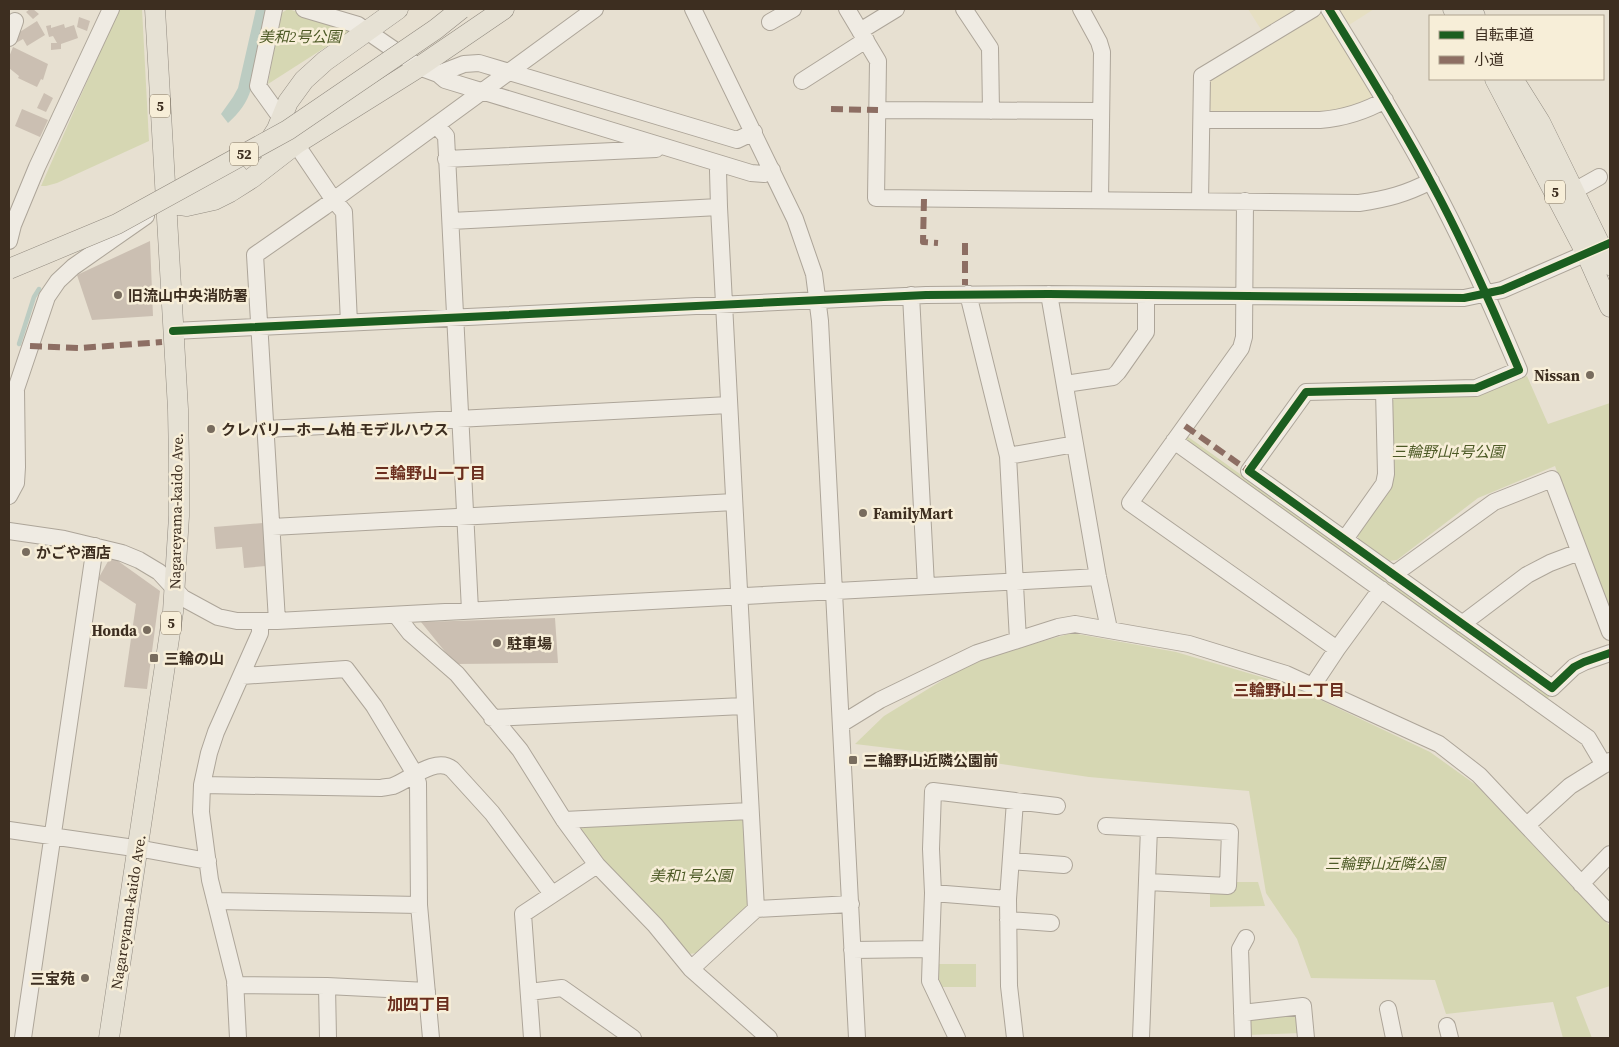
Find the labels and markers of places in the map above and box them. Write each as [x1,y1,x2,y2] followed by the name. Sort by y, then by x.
[128,285,248,306] place label: 旧流山中央消防署
[112,289,124,301] marker: 旧流山中央消防署
[1534,365,1580,386] place label: Nissan
[1584,369,1596,381] marker: Nissan
[221,419,449,440] place label: クレバリーホーム柏 モデルハウス
[205,423,217,435] marker: クレバリーホーム柏 モデルハウス
[873,503,954,524] place label: FamilyMart
[857,507,869,519] marker: FamilyMart
[36,542,111,563] place label: かごや酒店
[20,546,32,558] marker: かごや酒店
[91,620,138,641] place label: Honda
[141,624,153,636] marker: Honda
[507,633,552,654] place label: 駐車場
[491,637,503,649] marker: 駐車場
[164,648,224,669] place label: 三輪の山
[148,652,160,664] marker: 三輪の山
[863,750,998,771] place label: 三輪野山近隣公園前
[847,754,859,766] marker: 三輪野山近隣公園前
[30,968,75,989] place label: 三宝苑
[79,972,91,984] marker: 三宝苑

